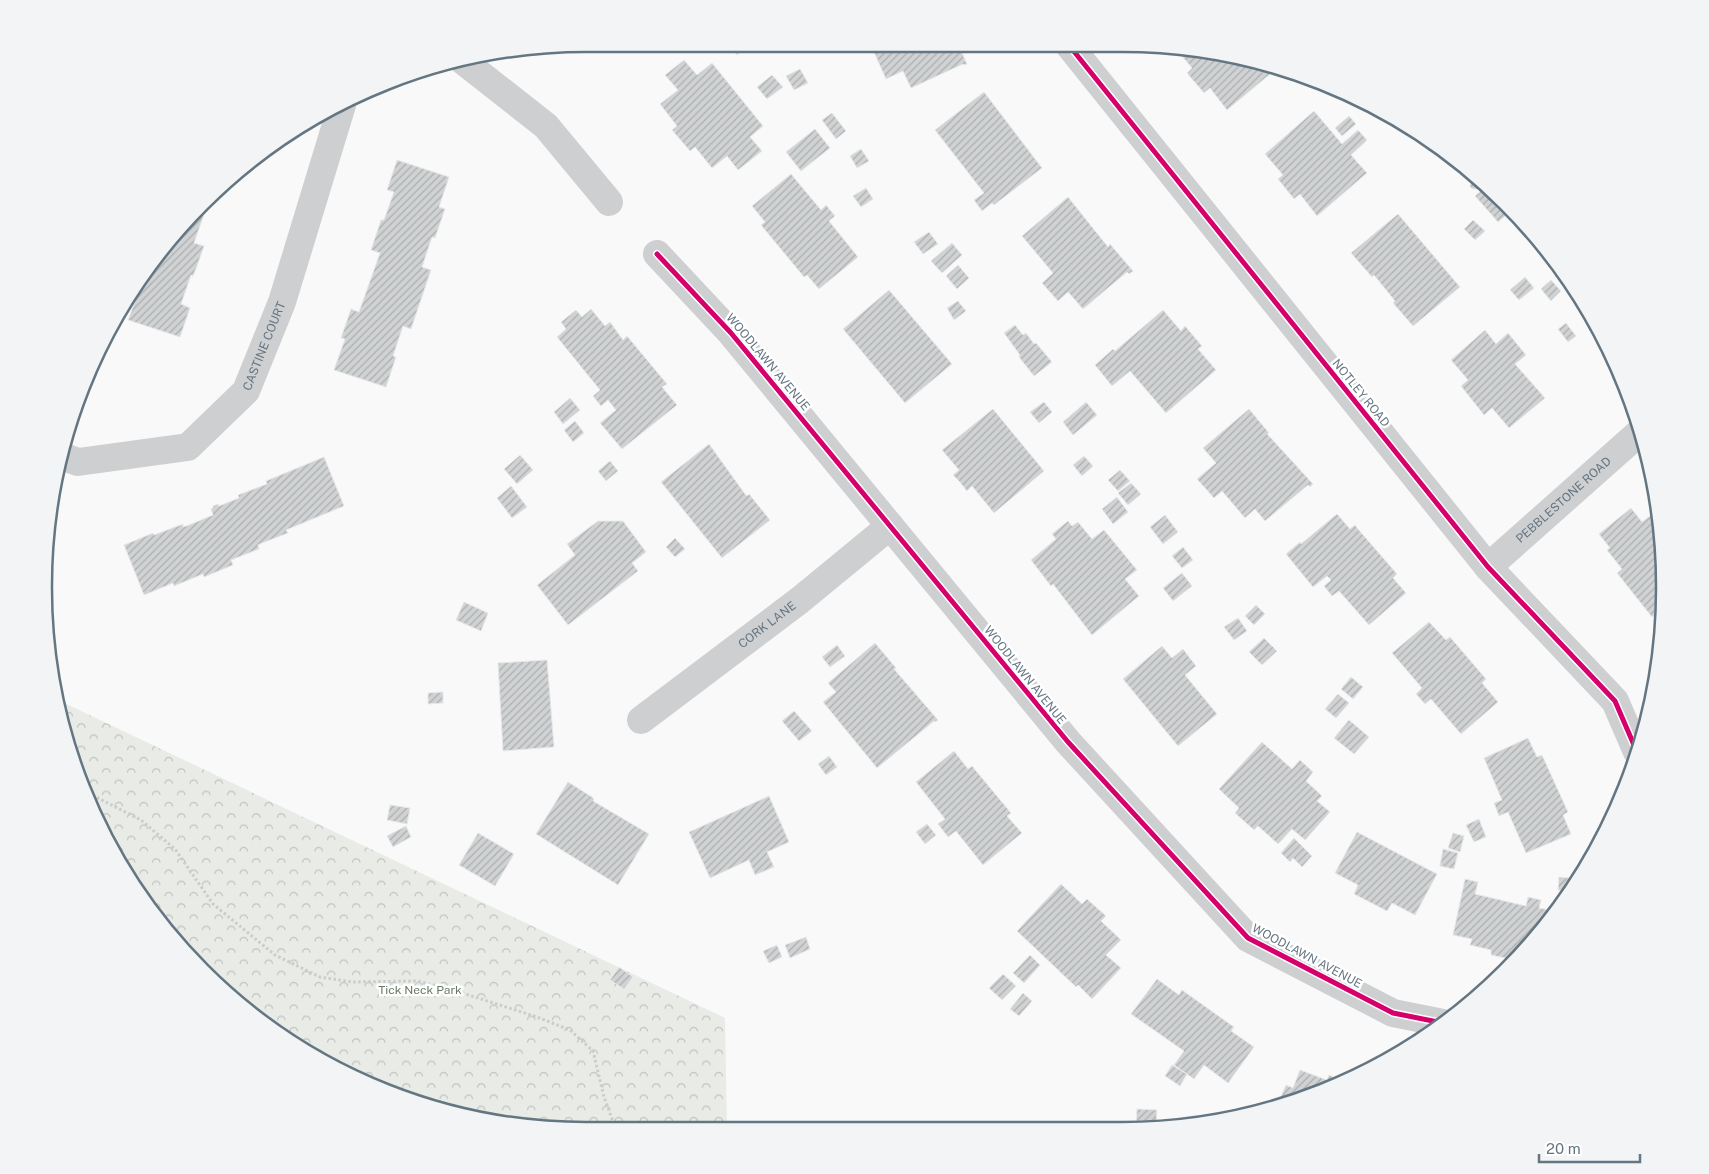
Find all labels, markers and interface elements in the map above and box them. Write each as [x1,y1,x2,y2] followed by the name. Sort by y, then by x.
[240,300,288,393] street label: CASTINE COURT
[723,311,813,413] street label: WOODLAWN AVENUE
[1329,356,1393,430] street label: NOTLEY ROAD
[1513,454,1614,546] street label: PEBBLESTONE ROAD
[736,599,799,651] street label: CORK LANE
[981,623,1069,727] street label: WOODLAWN AVENUE
[1250,921,1364,991] street label: WOODLAWN AVENUE
[378,983,462,997] park label: Tick Neck Park
[1539,1132,1640,1164] scale bar
[1546,1140,1581,1157] text: 20 m

